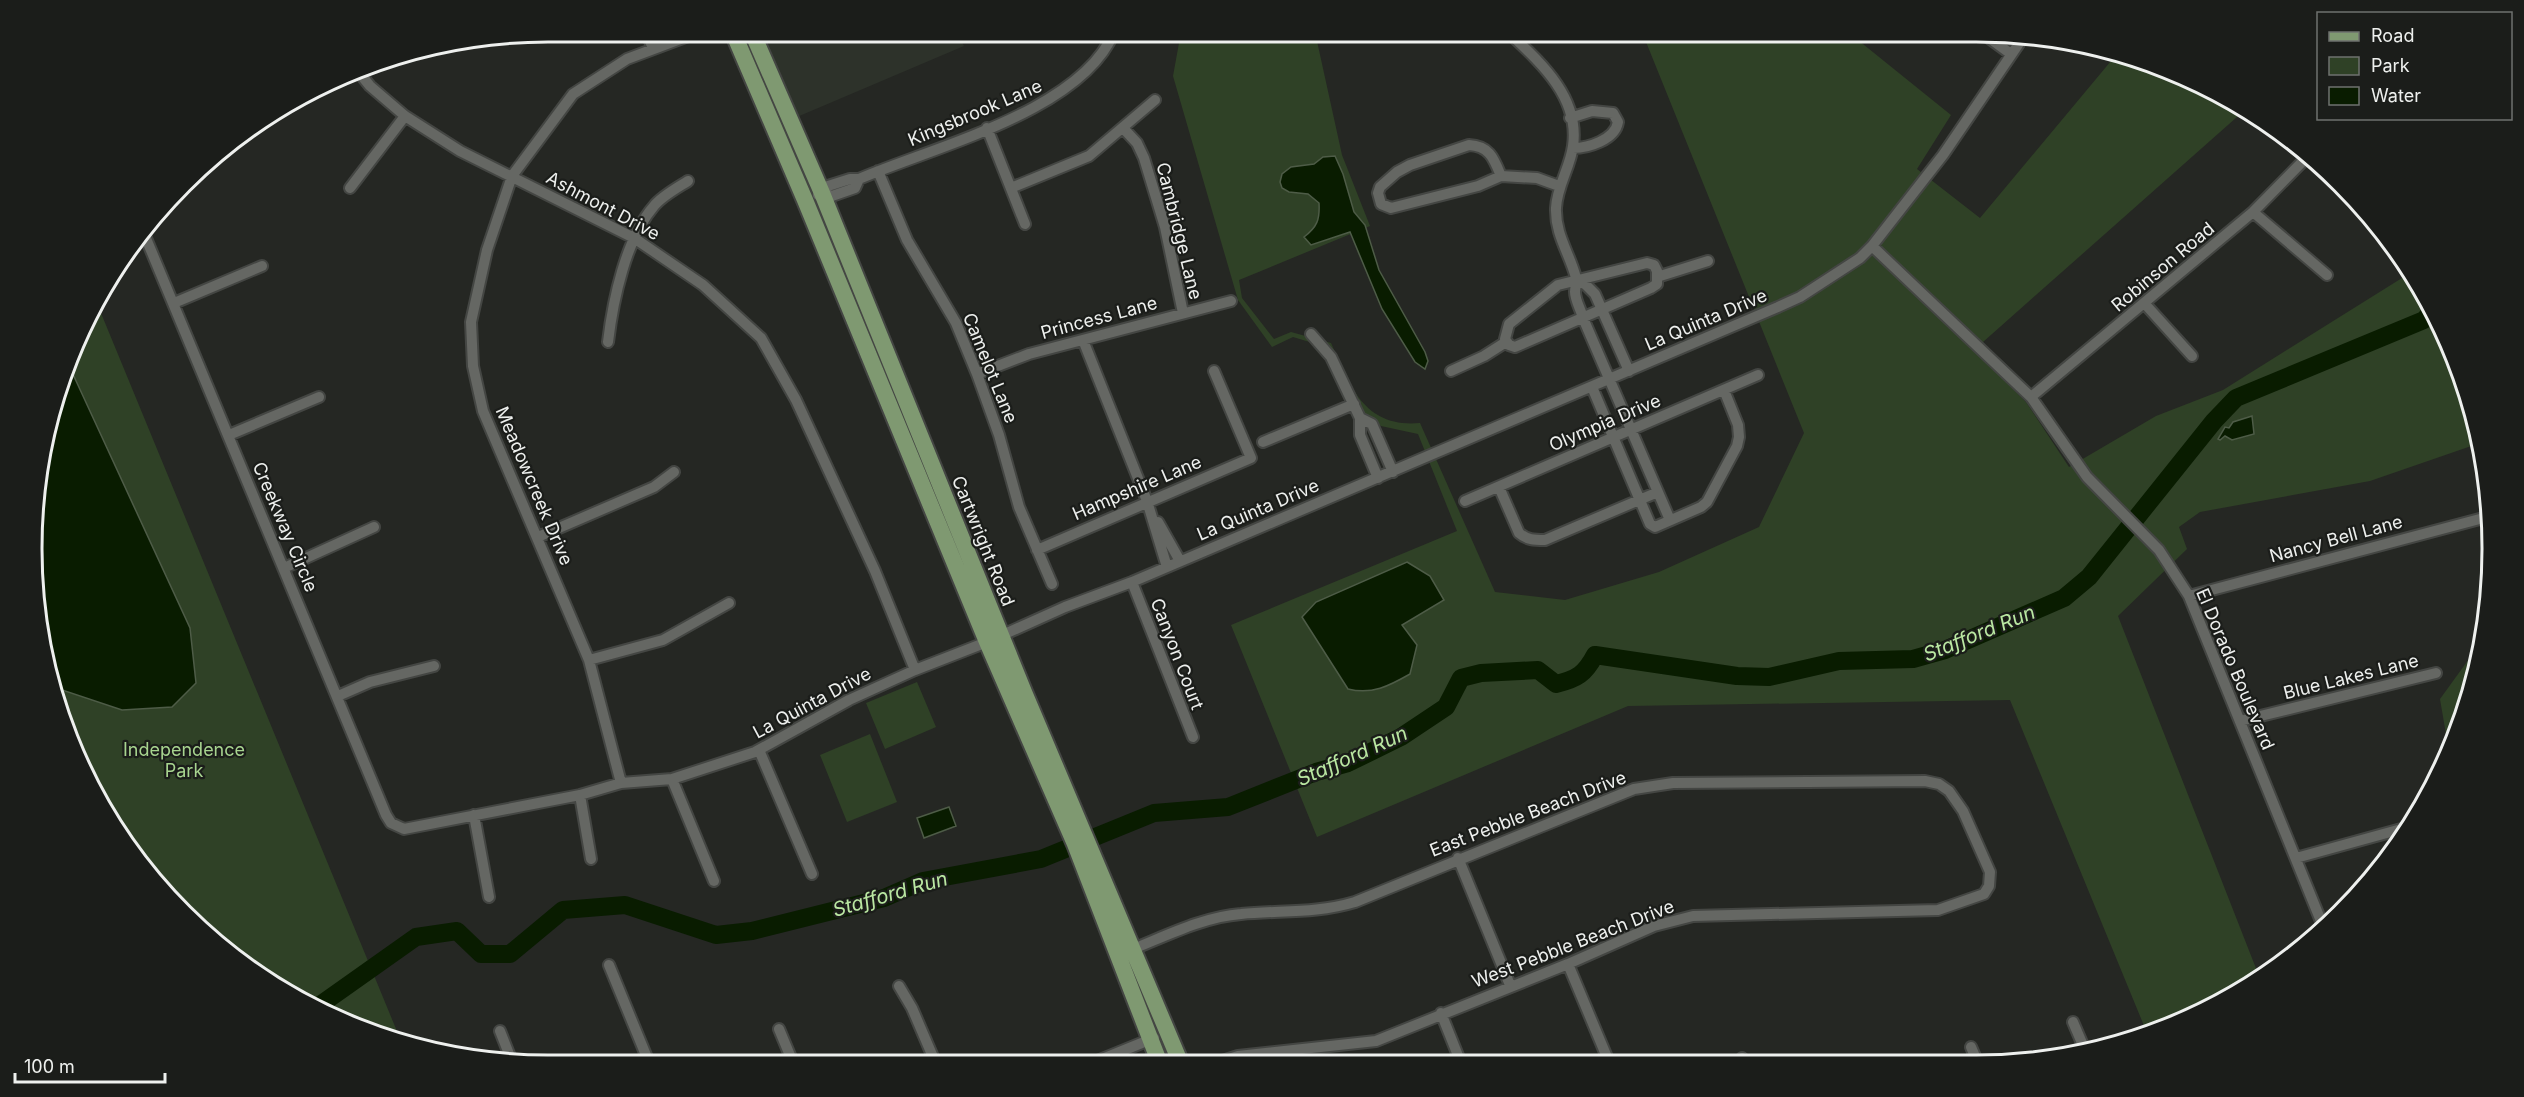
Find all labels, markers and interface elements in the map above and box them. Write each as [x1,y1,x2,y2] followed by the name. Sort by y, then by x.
[2317,12,2512,120] legend
[2371,25,2414,46] text: Road
[2371,55,2410,76] text: Park
[905,75,1045,150] street label: Kingsbrook Lane
[2371,85,2421,106] text: Water
[1152,160,1207,302] street label: Cambridge Lane
[543,167,664,244] street label: Ashmont Drive
[2107,218,2218,316] street label: Robinson Road
[1642,284,1770,355] street label: La Quinta Drive
[1038,292,1159,343] street label: Princess Lane
[959,310,1022,426] street label: Camelot Lane
[1546,390,1664,456] street label: Olympia Drive
[492,403,577,568] street label: Meadowcreek Drive
[1069,451,1205,524] street label: Hampshire Lane
[249,459,322,595] street label: Creekway Circle
[948,473,1019,609] street label: Cartwright Road
[1194,474,1322,545] street label: La Quinta Drive
[2267,511,2405,566] street label: Nancy Bell Lane
[2192,585,2279,753] street label: El Dorado Boulevard
[1147,595,1208,712] street label: Canyon Court
[1920,600,2038,666] water label: Stafford Run
[2281,650,2421,703] street label: Blue Lakes Lane
[749,663,874,742] street label: La Quinta Drive
[1293,721,1411,791] water label: Stafford Run
[123,739,245,781] park label: Independence Park
[1427,766,1629,861] street label: East Pebble Beach Drive
[830,866,950,922] water label: Stafford Run
[1469,895,1677,992] street label: West Pebble Beach Drive
[15,1046,165,1084] scale bar
[24,1056,75,1077] text: 100 m

